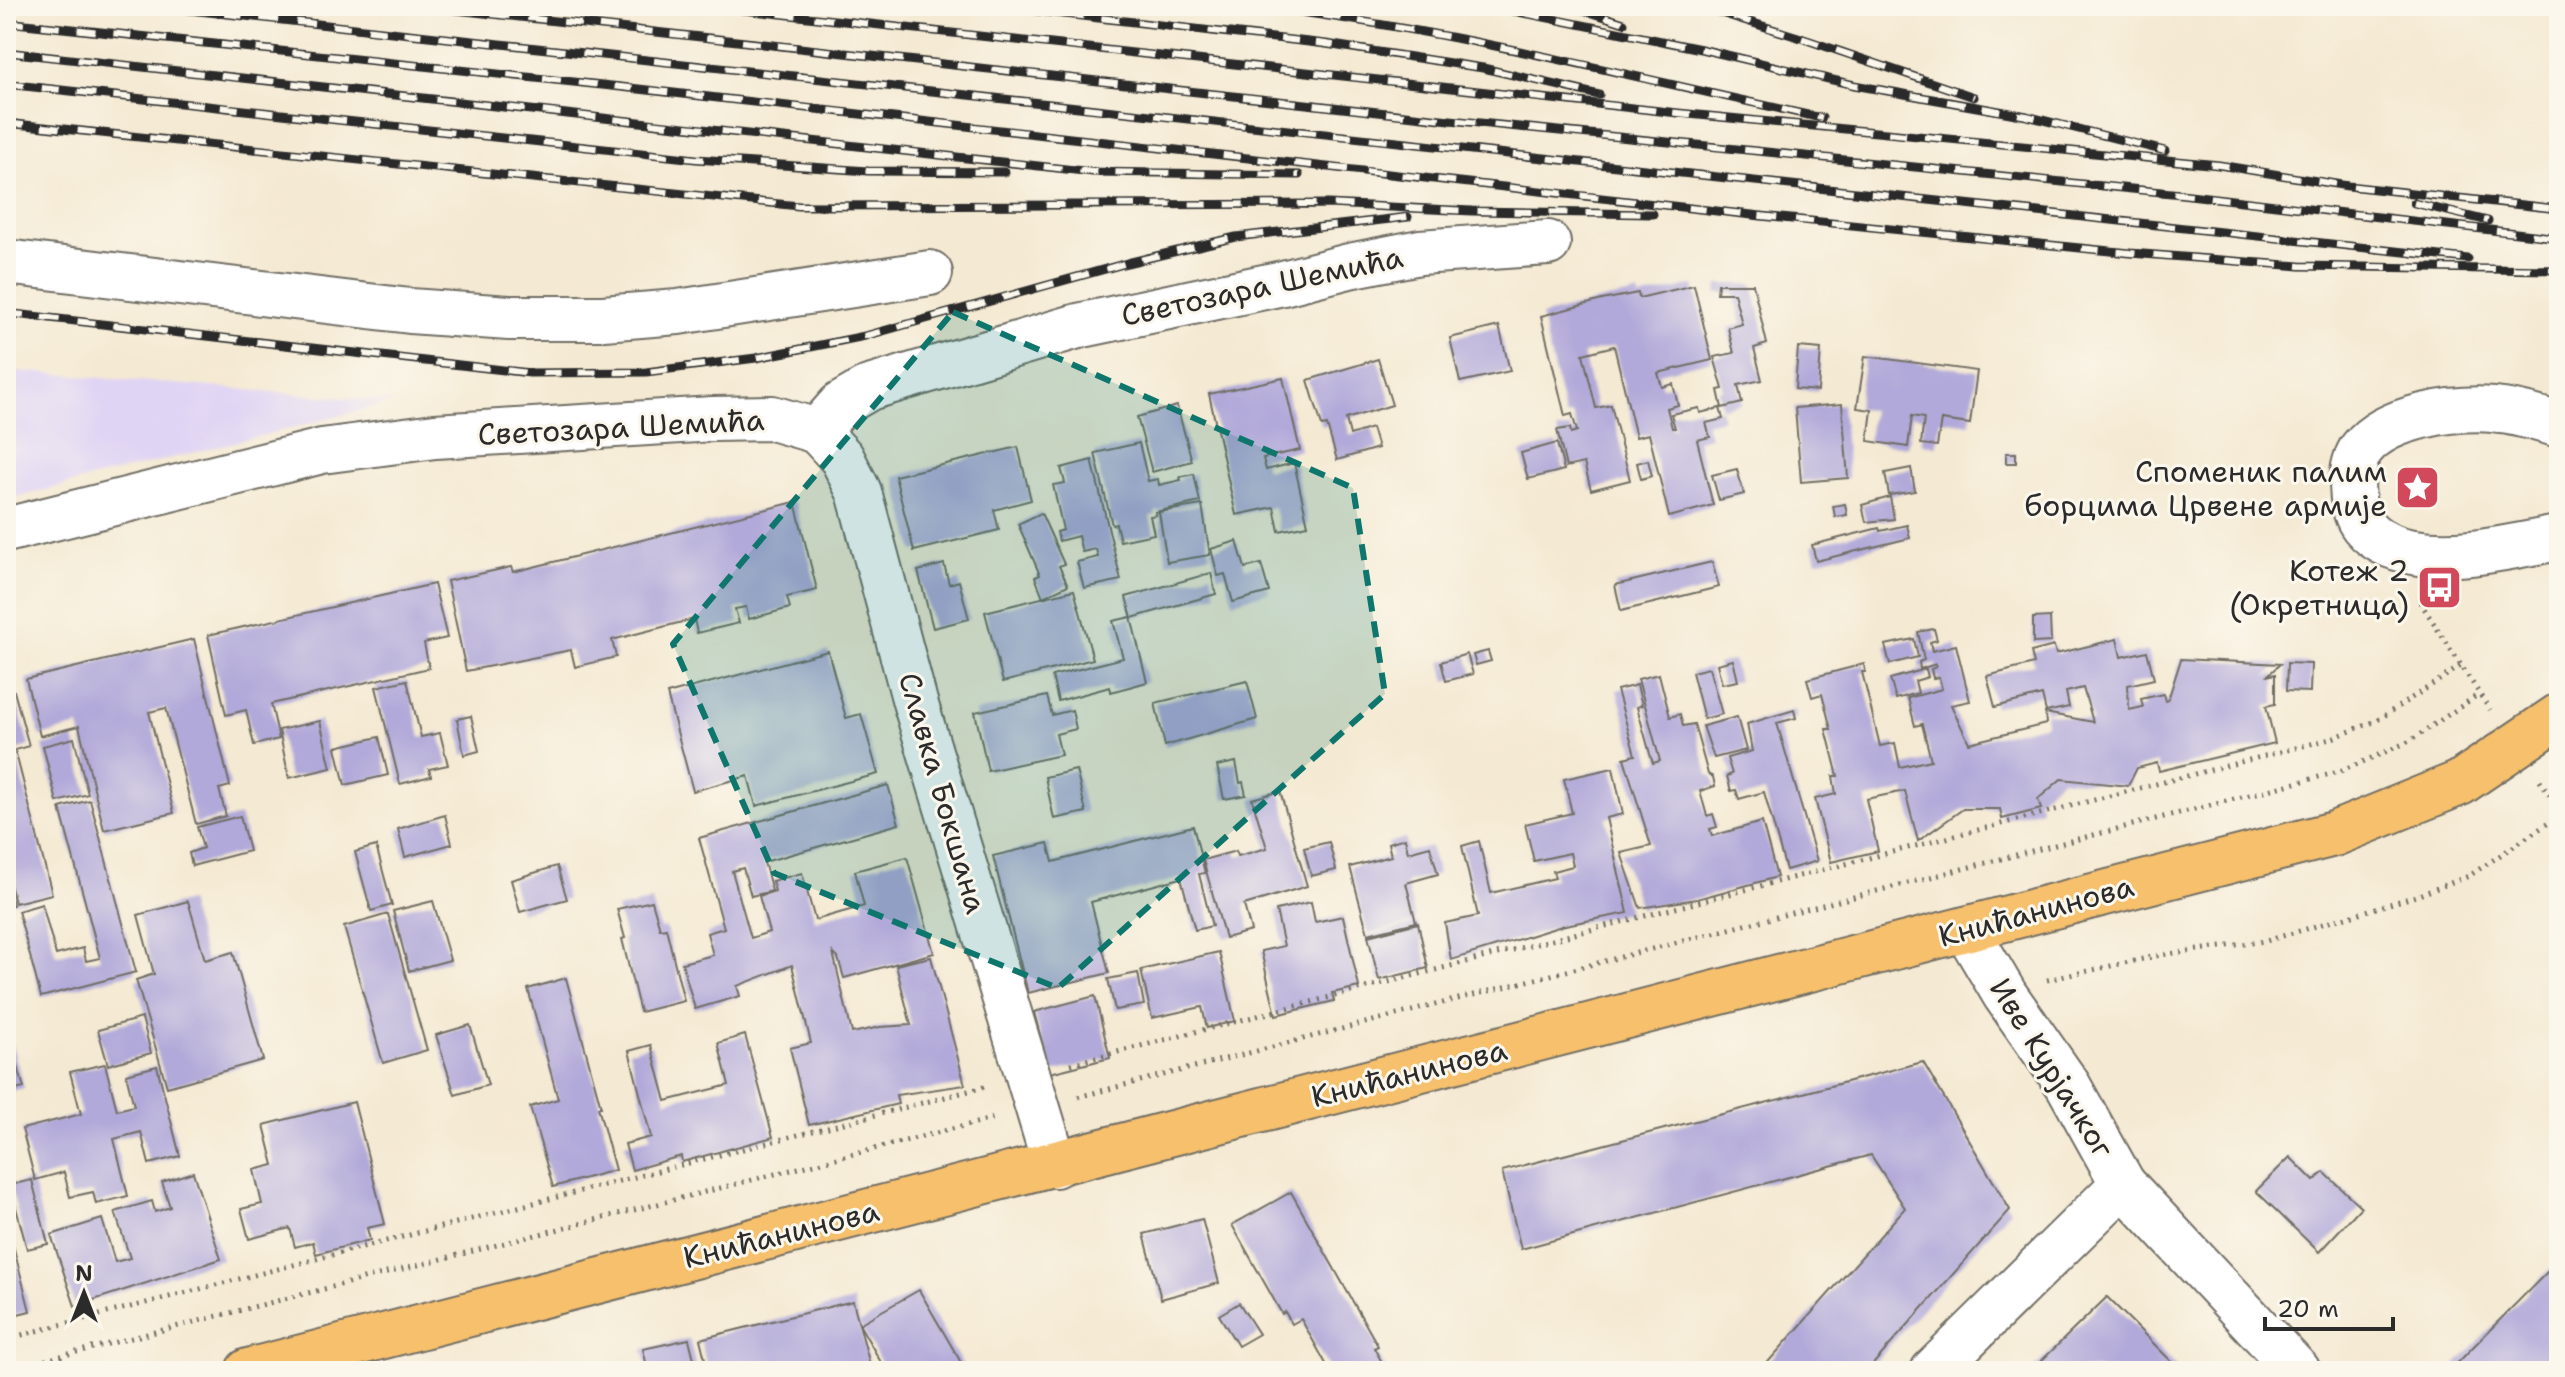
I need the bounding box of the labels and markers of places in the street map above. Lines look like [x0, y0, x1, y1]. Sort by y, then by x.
place label: Споменик палим борцима Црвене армије [2024, 451, 2387, 526]
place icon: Споменик палим борцима Црвене армије [2394, 464, 2442, 512]
place label: Котеж 2 (Окретница) [2229, 550, 2409, 625]
bus stop icon: Котеж 2 (Окретница) [2416, 563, 2464, 611]

